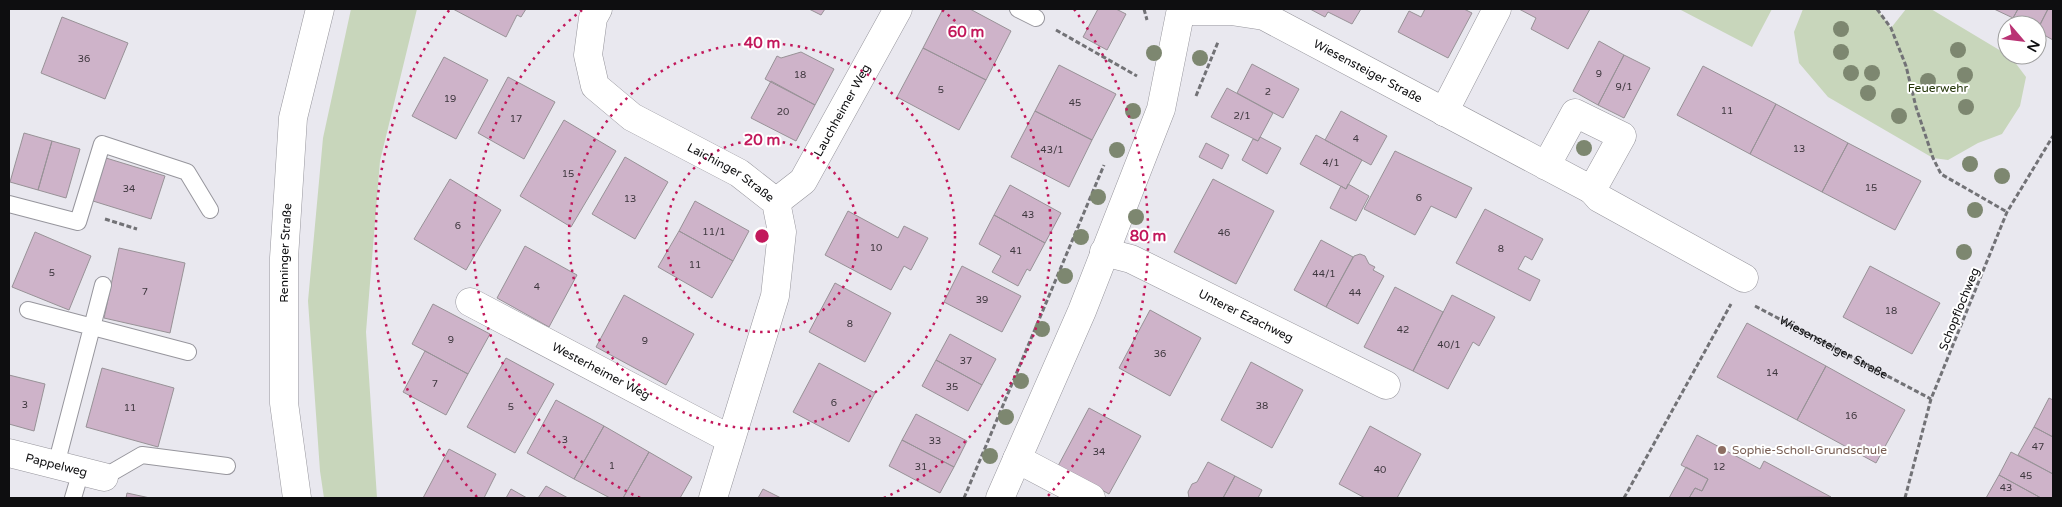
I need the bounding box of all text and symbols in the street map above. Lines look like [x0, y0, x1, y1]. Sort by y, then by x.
north arrow [1997, 15, 2047, 65]
text: 60 m [948, 23, 984, 41]
text: 40 m [744, 34, 780, 52]
street label: Wiesensteiger Straße [1311, 37, 1425, 106]
text: N [2023, 37, 2043, 55]
house number: 36 [78, 53, 90, 65]
street label: Lauchheimer Weg [811, 62, 873, 159]
house number: 9 [1596, 68, 1602, 80]
house number: 18 [794, 69, 806, 81]
house number: 9/1 [1616, 81, 1633, 93]
park label: Feuerwehr [1908, 81, 1969, 95]
house number: 5 [938, 84, 944, 96]
house number: 2 [1265, 86, 1271, 98]
house number: 19 [444, 93, 456, 105]
house number: 45 [1069, 97, 1081, 109]
house number: 11 [1721, 105, 1733, 117]
house number: 20 [777, 106, 789, 118]
house number: 2/1 [1234, 110, 1251, 122]
house number: 17 [510, 113, 522, 125]
text: 20 m [744, 131, 780, 149]
house number: 4 [1353, 133, 1359, 145]
street label: Laichinger Straße [685, 140, 777, 205]
house number: 13 [1793, 143, 1805, 155]
house number: 43/1 [1040, 144, 1064, 156]
house number: 4/1 [1323, 157, 1340, 169]
house number: 15 [562, 168, 574, 180]
house number: 15 [1865, 182, 1877, 194]
house number: 34 [123, 183, 135, 195]
house number: 6 [1416, 192, 1422, 204]
house number: 13 [624, 193, 636, 205]
street label: Renninger Straße [277, 203, 295, 303]
house number: 43 [1022, 209, 1034, 221]
house number: 6 [455, 220, 461, 232]
house number: 11/1 [702, 226, 726, 238]
centre of rings [753, 227, 771, 245]
text: 80 m [1130, 227, 1166, 245]
house number: 46 [1218, 227, 1230, 239]
house number: 10 [870, 242, 882, 254]
house number: 8 [1498, 243, 1504, 255]
house number: 41 [1010, 245, 1022, 257]
house number: 11 [689, 259, 701, 271]
street label: Schopflochweg [1936, 265, 1982, 353]
house number: 5 [49, 267, 55, 279]
house number: 44/1 [1312, 268, 1336, 280]
house number: 4 [534, 281, 540, 293]
house number: 7 [142, 286, 148, 298]
street label: Unterer Ezachweg [1196, 286, 1296, 345]
house number: 44 [1349, 287, 1361, 299]
house number: 39 [976, 294, 988, 306]
house number: 18 [1885, 305, 1897, 317]
street label: Wiesensteiger Straße [1777, 313, 1891, 382]
house number: 8 [847, 318, 853, 330]
house number: 42 [1397, 324, 1409, 336]
house number: 9 [448, 334, 454, 346]
house number: 9 [642, 335, 648, 347]
street label: Westerheimer Weg [550, 339, 652, 403]
house number: 40/1 [1437, 339, 1461, 351]
house number: 36 [1154, 348, 1166, 360]
house number: 37 [960, 355, 972, 367]
house number: 14 [1766, 367, 1778, 379]
house number: 7 [432, 378, 438, 390]
house number: 35 [946, 381, 958, 393]
house number: 6 [831, 397, 837, 409]
house number: 3 [22, 399, 28, 411]
house number: 38 [1256, 400, 1268, 412]
house number: 5 [508, 401, 514, 413]
house number: 11 [124, 402, 136, 414]
house number: 16 [1845, 410, 1857, 422]
house number: 3 [562, 434, 568, 446]
house number: 33 [929, 435, 941, 447]
house number: 47 [2032, 441, 2044, 453]
place label: Sophie-Scholl-Grundschule [1732, 443, 1887, 457]
marker: Sophie-Scholl-Grundschule [1716, 444, 1728, 456]
house number: 34 [1093, 446, 1105, 458]
street label: Pappelweg [24, 450, 89, 480]
house number: 1 [609, 460, 615, 472]
house number: 31 [915, 461, 927, 473]
house number: 12 [1713, 461, 1725, 473]
house number: 40 [1374, 464, 1386, 476]
house number: 45 [2020, 470, 2032, 482]
house number: 43 [2000, 482, 2012, 494]

